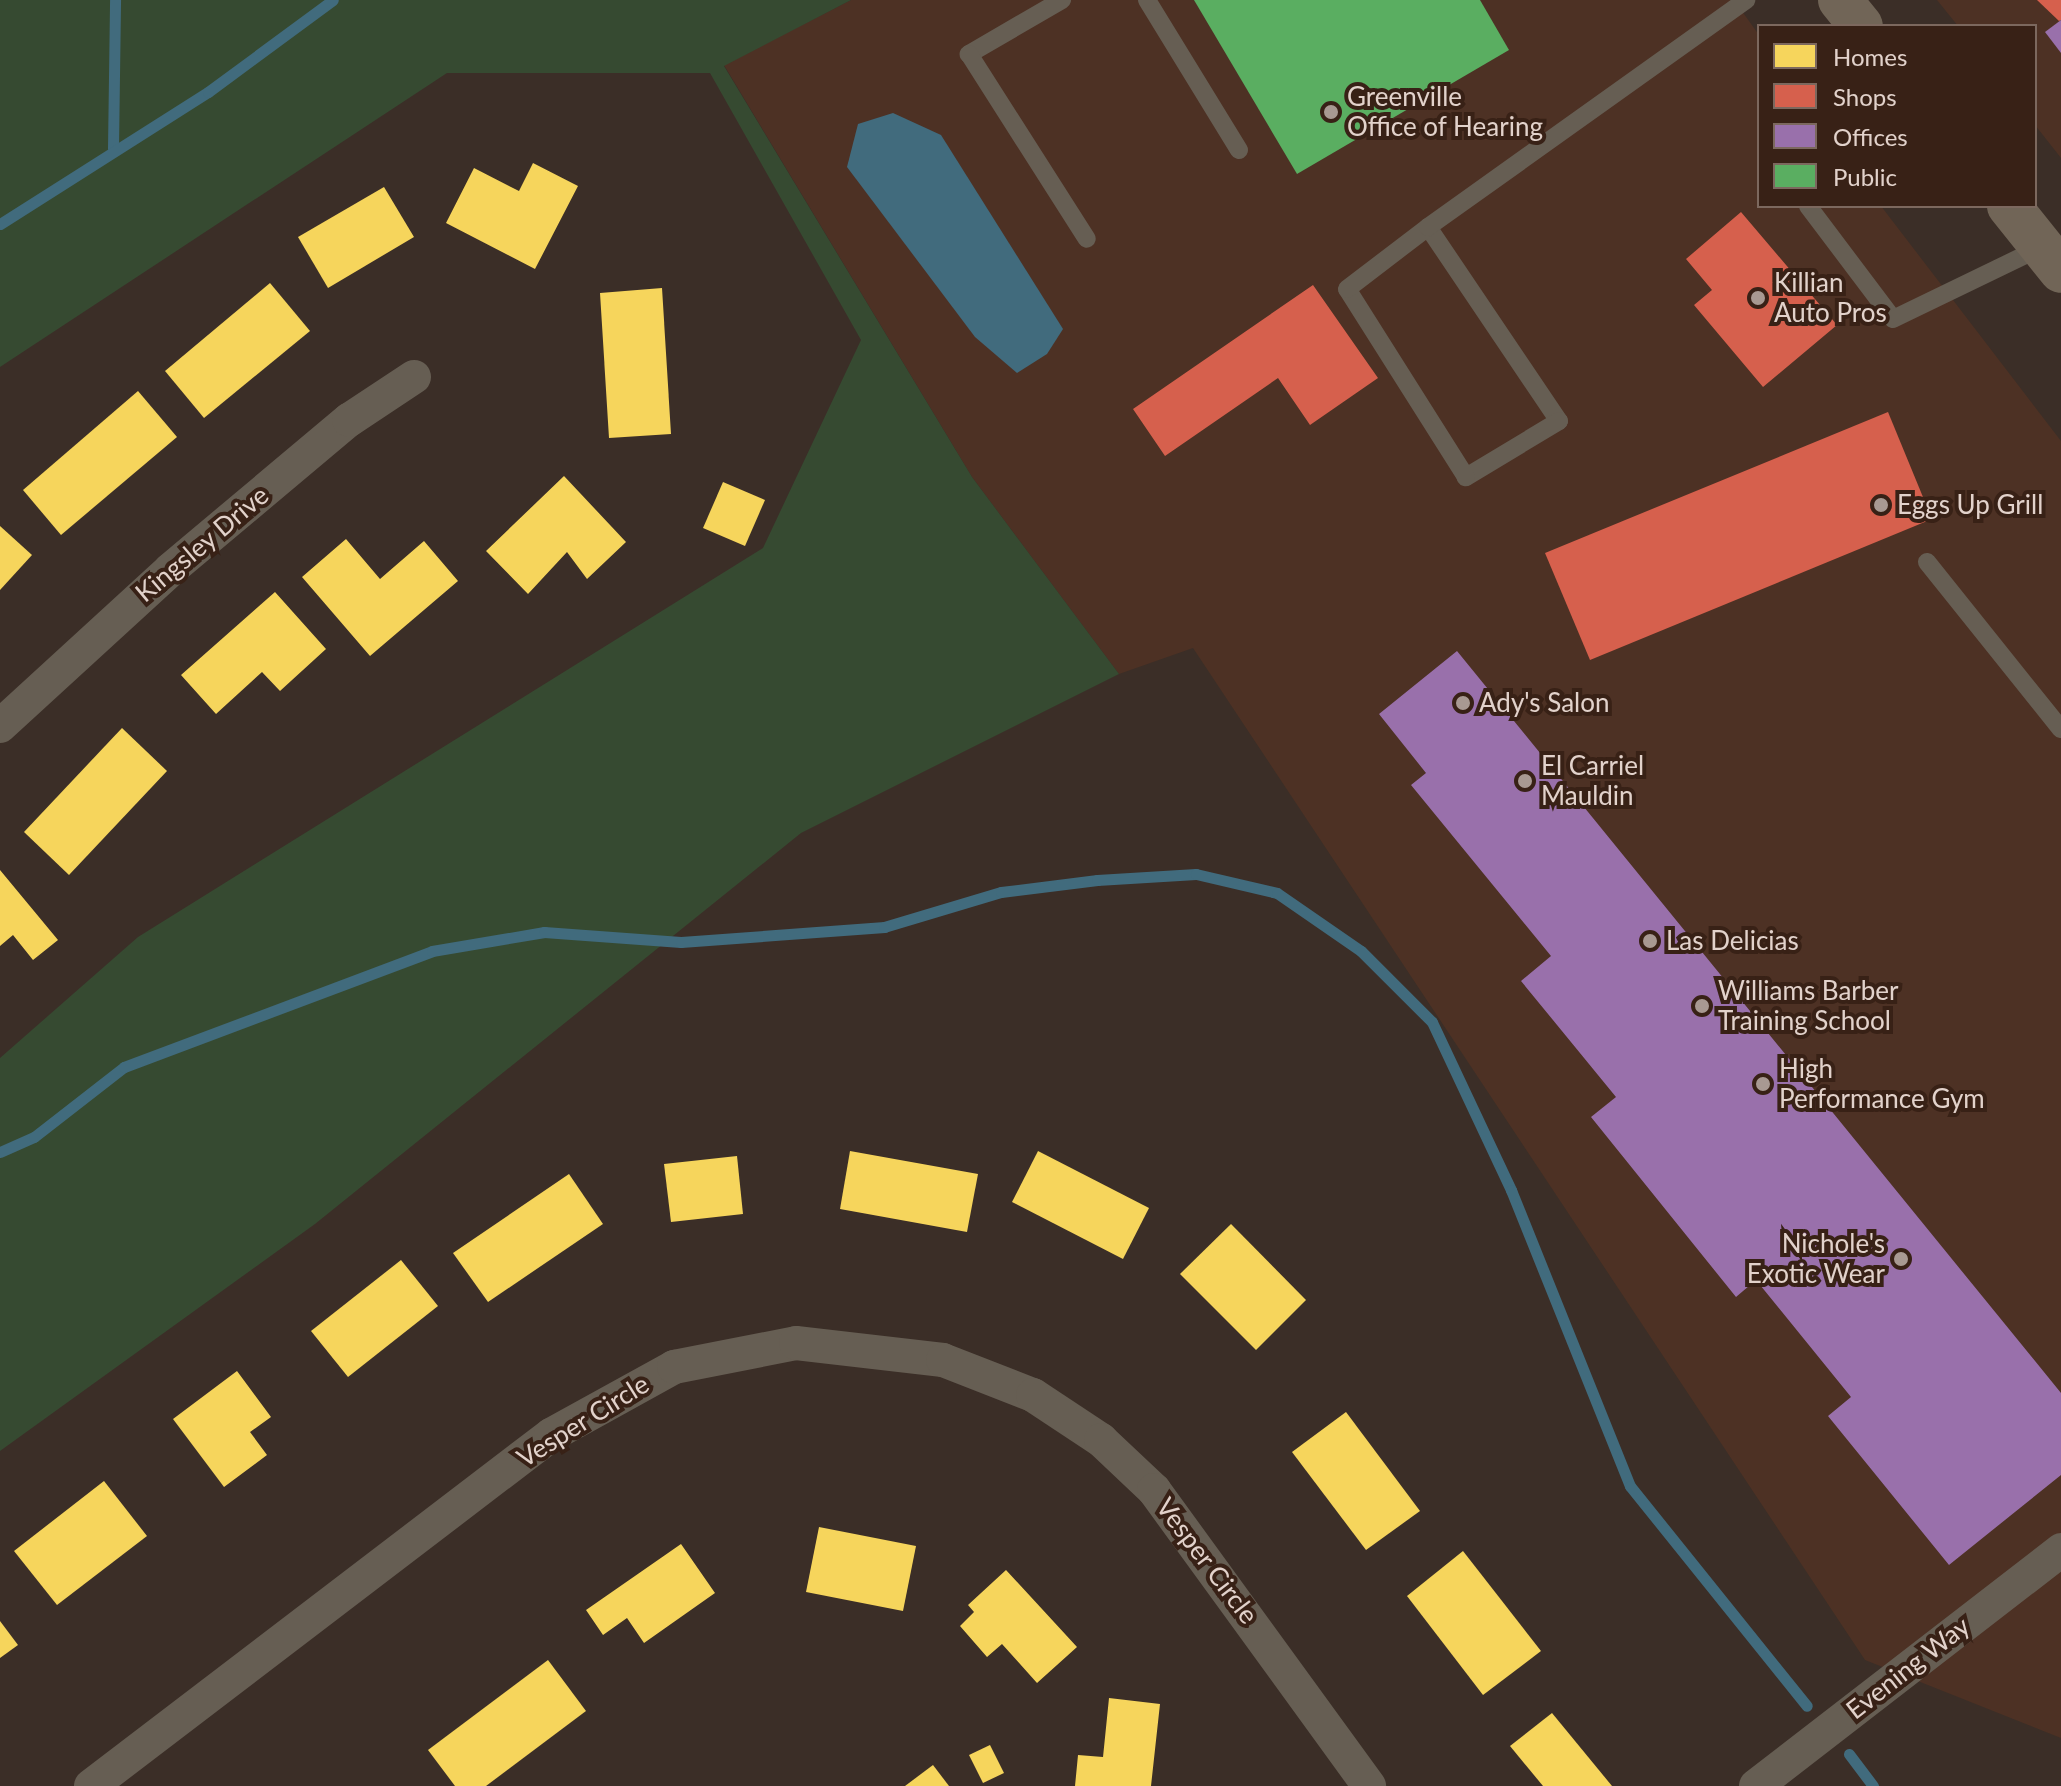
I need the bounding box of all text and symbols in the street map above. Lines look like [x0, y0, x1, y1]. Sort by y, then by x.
legend [1757, 24, 2037, 208]
text: Homes [1833, 42, 1907, 71]
place label: Greenville Office of Hearing [1347, 81, 1543, 142]
text: Shops [1833, 82, 1897, 111]
marker: Greenville Office of Hearing [1322, 103, 1340, 121]
text: Offices [1833, 122, 1908, 151]
text: Public [1833, 162, 1897, 191]
place label: Killian Auto Pros [1774, 267, 1887, 328]
marker: Killian Auto Pros [1749, 289, 1767, 307]
street label: Kingsley Drive [129, 479, 275, 609]
place label: Eggs Up Grill [1897, 489, 2043, 521]
marker: Eggs Up Grill [1872, 496, 1890, 514]
place label: Ady's Salon [1479, 687, 1610, 719]
marker: Ady's Salon [1454, 694, 1472, 712]
place label: El Carriel Mauldin [1541, 750, 1644, 812]
marker: El Carriel Mauldin [1516, 772, 1534, 790]
place label: Las Delicias [1666, 925, 1799, 957]
marker: Las Delicias [1641, 932, 1659, 950]
place label: Williams Barber Training School [1718, 975, 1899, 1036]
marker: Williams Barber Training School [1693, 997, 1711, 1015]
place label: High Performance Gym [1779, 1053, 1985, 1114]
marker: High Performance Gym [1754, 1075, 1772, 1093]
place label: Nichole's Exotic Wear [1746, 1228, 1885, 1290]
marker: Nichole's Exotic Wear [1892, 1250, 1910, 1268]
street label: Vesper Circle [511, 1368, 655, 1474]
street label: Vesper Circle [1149, 1492, 1265, 1630]
street label: Evening Way [1840, 1610, 1976, 1726]

